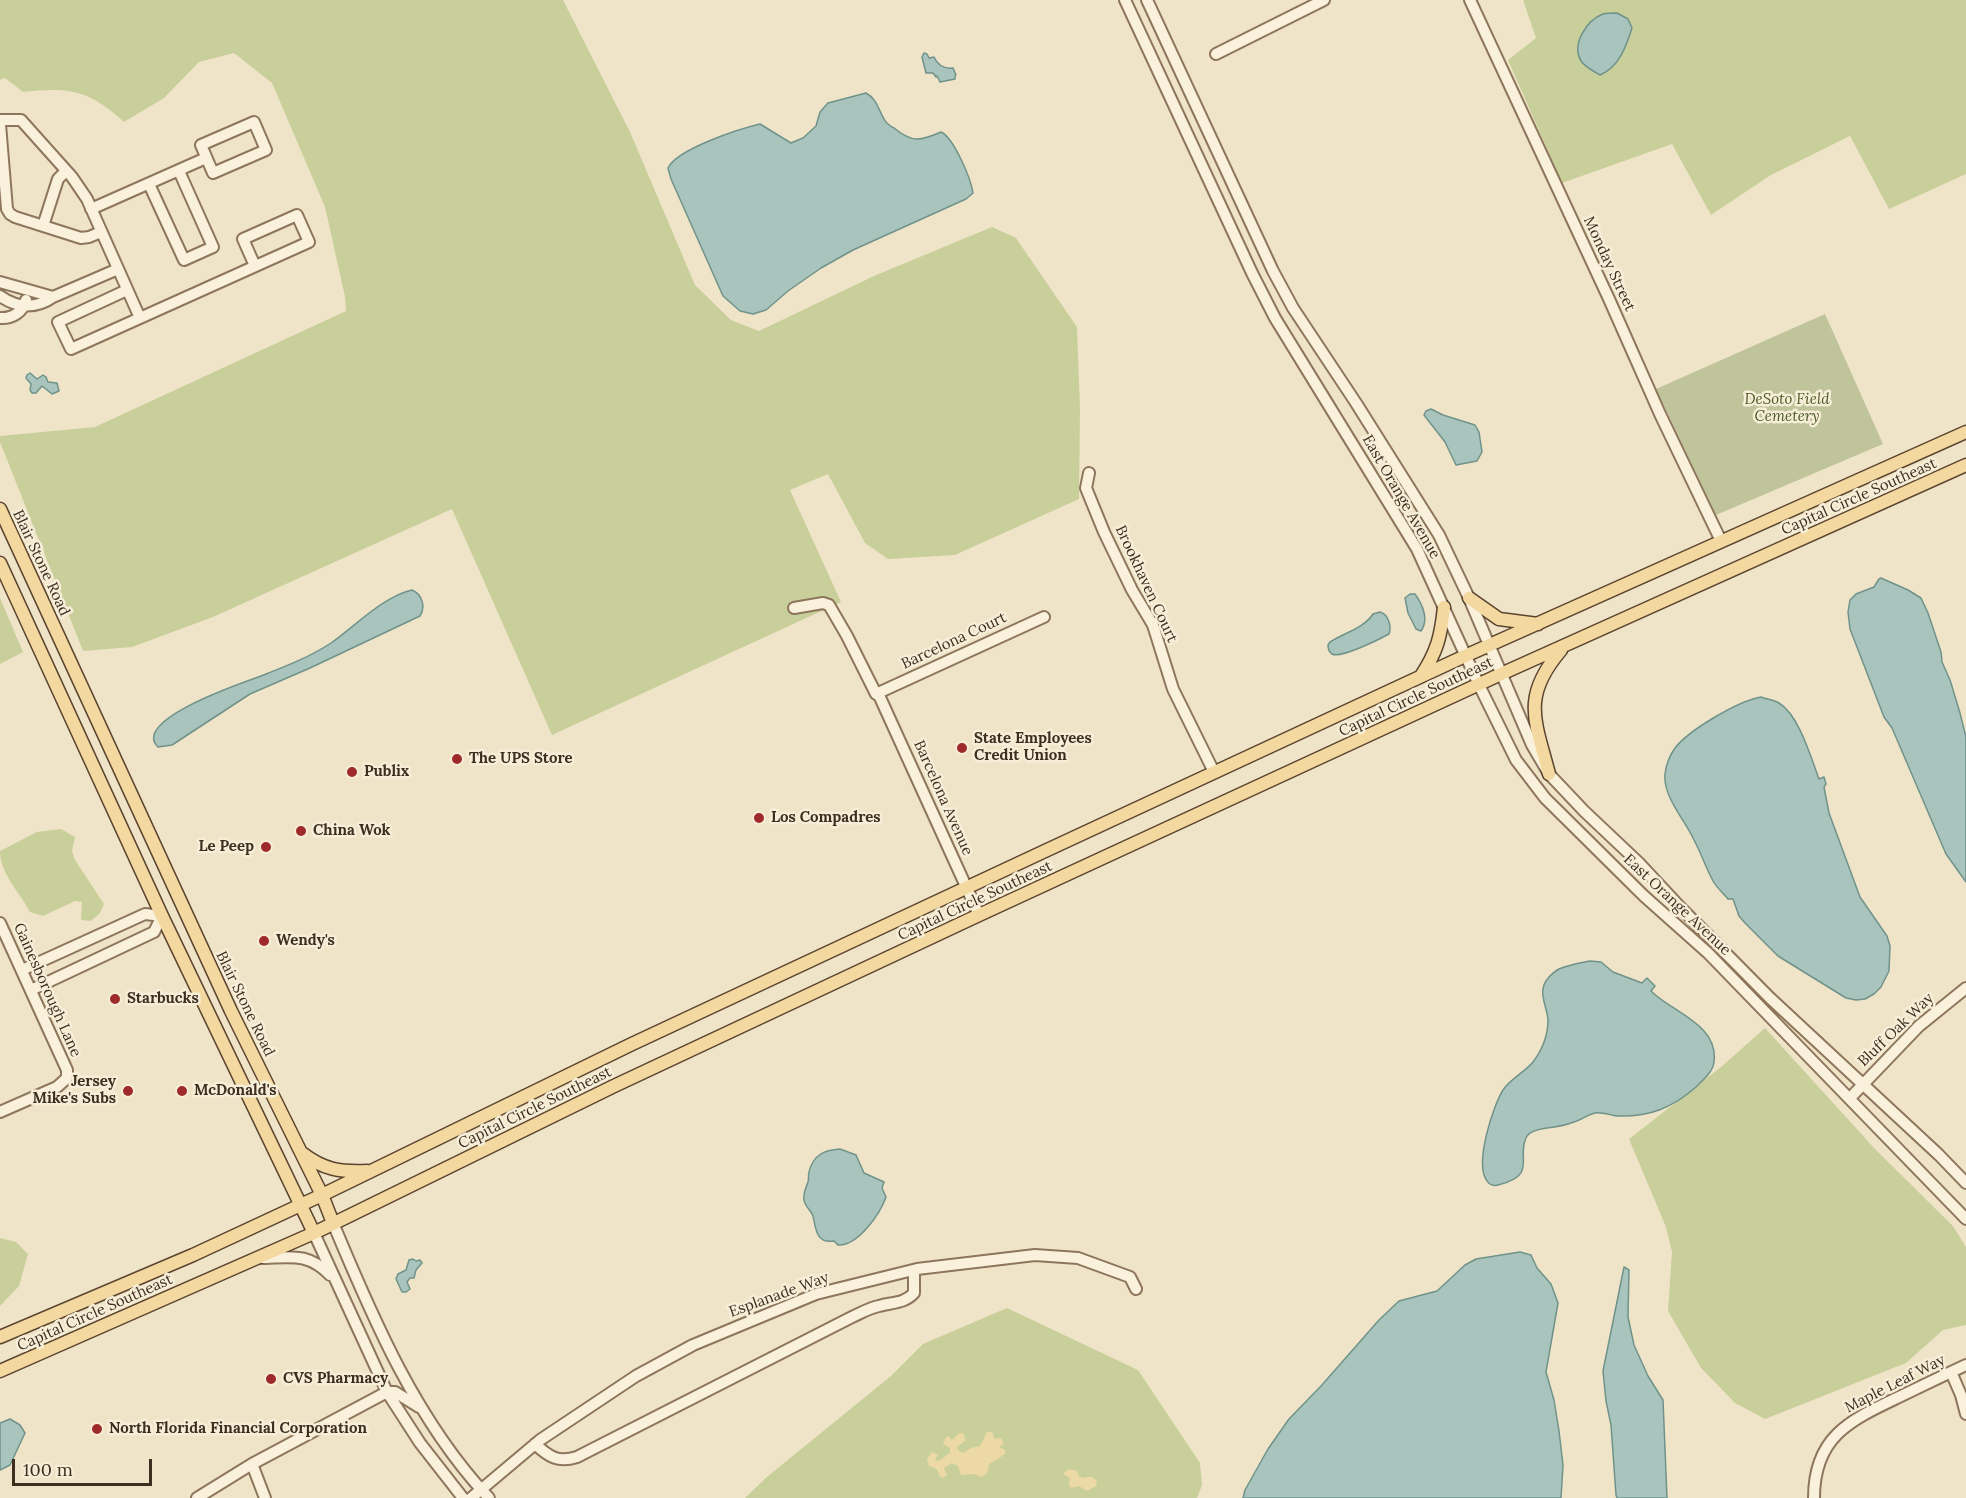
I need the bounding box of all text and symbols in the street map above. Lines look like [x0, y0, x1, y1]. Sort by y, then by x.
street label: Monday Street [1579, 214, 1639, 314]
park label: DeSoto Field Cemetery [1745, 391, 1829, 426]
street label: East Orange Avenue [1358, 432, 1444, 562]
street label: Capital Circle Southeast [1779, 455, 1939, 539]
street label: Blair Stone Road [9, 507, 73, 619]
street label: Brookhaven Court [1111, 523, 1181, 645]
street label: Barcelona Court [899, 609, 1009, 673]
street label: Capital Circle Southeast [1336, 653, 1496, 741]
place label: State Employees Credit Union [974, 730, 1092, 765]
street label: Barcelona Avenue [910, 738, 976, 858]
marker: State Employees Credit Union [955, 741, 969, 755]
place label: The UPS Store [469, 750, 573, 768]
marker: The UPS Store [450, 752, 464, 766]
place label: Publix [364, 763, 409, 781]
marker: Publix [345, 765, 359, 779]
place label: Los Compadres [771, 809, 881, 827]
marker: Los Compadres [752, 811, 766, 825]
place label: China Wok [313, 822, 390, 840]
marker: China Wok [294, 824, 308, 838]
place label: Le Peep [198, 838, 254, 856]
marker: Le Peep [259, 840, 273, 854]
street label: East Orange Avenue [1620, 851, 1734, 959]
street label: Capital Circle Southeast [895, 857, 1055, 945]
street label: Gainesborough Lane [9, 920, 85, 1060]
place label: Wendy's [276, 932, 335, 950]
marker: Wendy's [257, 934, 271, 948]
street label: Blair Stone Road [212, 949, 278, 1059]
street label: Bluff Oak Way [1855, 989, 1937, 1071]
place label: Starbucks [127, 990, 199, 1008]
marker: Starbucks [108, 992, 122, 1006]
street label: Capital Circle Southeast [456, 1063, 614, 1153]
place label: Jersey Mike's Subs [32, 1073, 116, 1108]
place label: McDonald's [194, 1082, 277, 1100]
marker: Jersey Mike's Subs [121, 1084, 135, 1098]
marker: McDonald's [175, 1084, 189, 1098]
street label: Esplanade Way [727, 1269, 831, 1321]
street label: Capital Circle Southeast [15, 1271, 175, 1355]
street label: Maple Leaf Way [1842, 1351, 1948, 1417]
place label: CVS Pharmacy [283, 1370, 388, 1388]
marker: CVS Pharmacy [264, 1372, 278, 1386]
place label: North Florida Financial Corporation [109, 1420, 367, 1438]
marker: North Florida Financial Corporation [90, 1422, 104, 1436]
scale bar [15, 1447, 154, 1485]
text: 100 m [23, 1458, 73, 1481]

